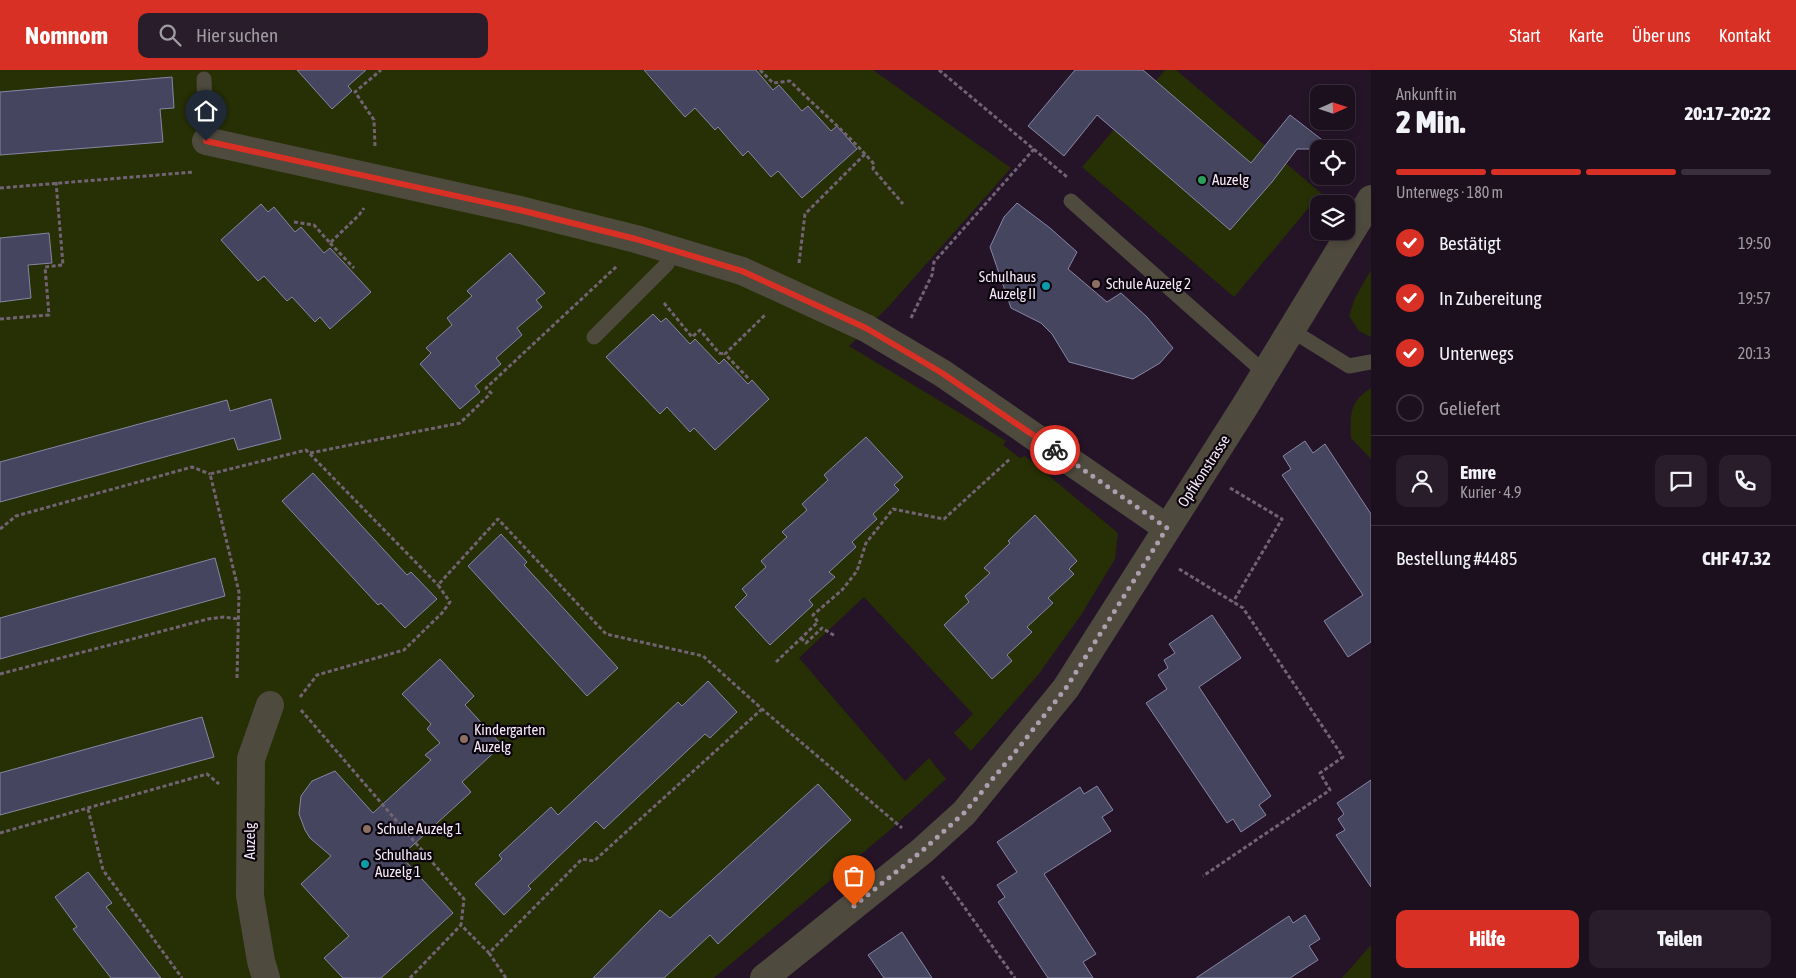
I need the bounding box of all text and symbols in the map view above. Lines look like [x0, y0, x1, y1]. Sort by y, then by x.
search box [138, 13, 488, 58]
icon: search [156, 21, 184, 49]
text: Nomnom [25, 22, 108, 49]
text: Hier suchen [196, 24, 278, 46]
text: Start [1509, 25, 1541, 46]
text: Karte [1569, 25, 1604, 46]
text: Über uns [1632, 25, 1691, 46]
text: Kontakt [1719, 25, 1771, 46]
north arrow [1310, 85, 1355, 130]
map controls [1310, 85, 1355, 240]
text: Ankunft in [1396, 85, 1457, 103]
pin [185, 90, 227, 141]
icon: home [192, 97, 220, 125]
text: 20:17–20:22 [1684, 102, 1771, 124]
text: 2 Min. [1396, 103, 1465, 140]
button: locate [1310, 140, 1355, 185]
place label: Auzelg [1212, 171, 1249, 188]
marker: Auzelg [1196, 174, 1208, 186]
text: Unterwegs · 180 m [1396, 183, 1503, 201]
button: layers [1310, 195, 1355, 240]
icon: check [1396, 229, 1424, 257]
text: Bestätigt [1439, 232, 1501, 254]
text: 19:50 [1738, 234, 1771, 252]
place label: Schulhaus Auzelg II [979, 268, 1036, 302]
place label: Schule Auzelg 2 [1106, 275, 1191, 292]
marker: Schule Auzelg 2 [1090, 278, 1102, 290]
marker: Schulhaus Auzelg II [1040, 280, 1052, 292]
icon: check [1396, 284, 1424, 312]
text: In Zubereitung [1439, 287, 1542, 309]
text: 19:57 [1738, 289, 1771, 307]
icon: check [1396, 339, 1424, 367]
text: Unterwegs [1439, 342, 1514, 364]
text: 20:13 [1738, 344, 1771, 362]
text: Geliefert [1439, 397, 1500, 419]
courier [1030, 425, 1080, 475]
street label: Opfikonstrasse [1174, 431, 1233, 510]
icon: bike [1041, 436, 1069, 464]
button: person [1396, 455, 1448, 507]
button: chat [1655, 455, 1707, 507]
button: phone [1719, 455, 1771, 507]
text: Emre [1460, 461, 1496, 483]
text: Kurier · 4.9 [1460, 483, 1522, 501]
text: Bestellung #4485 [1396, 547, 1518, 569]
text: CHF 47.32 [1702, 547, 1771, 569]
place label: Kindergarten Auzelg [474, 721, 546, 755]
marker: Kindergarten Auzelg [458, 733, 470, 745]
place label: Schule Auzelg 1 [377, 820, 462, 837]
street label: Auzelg [241, 822, 258, 859]
marker: Schule Auzelg 1 [361, 823, 373, 835]
place label: Schulhaus Auzelg 1 [375, 846, 432, 880]
pin [833, 855, 875, 906]
marker: Schulhaus Auzelg 1 [359, 858, 371, 870]
icon: bag [840, 862, 868, 890]
button: Hilfe [1396, 910, 1579, 968]
button: Teilen [1589, 910, 1771, 968]

